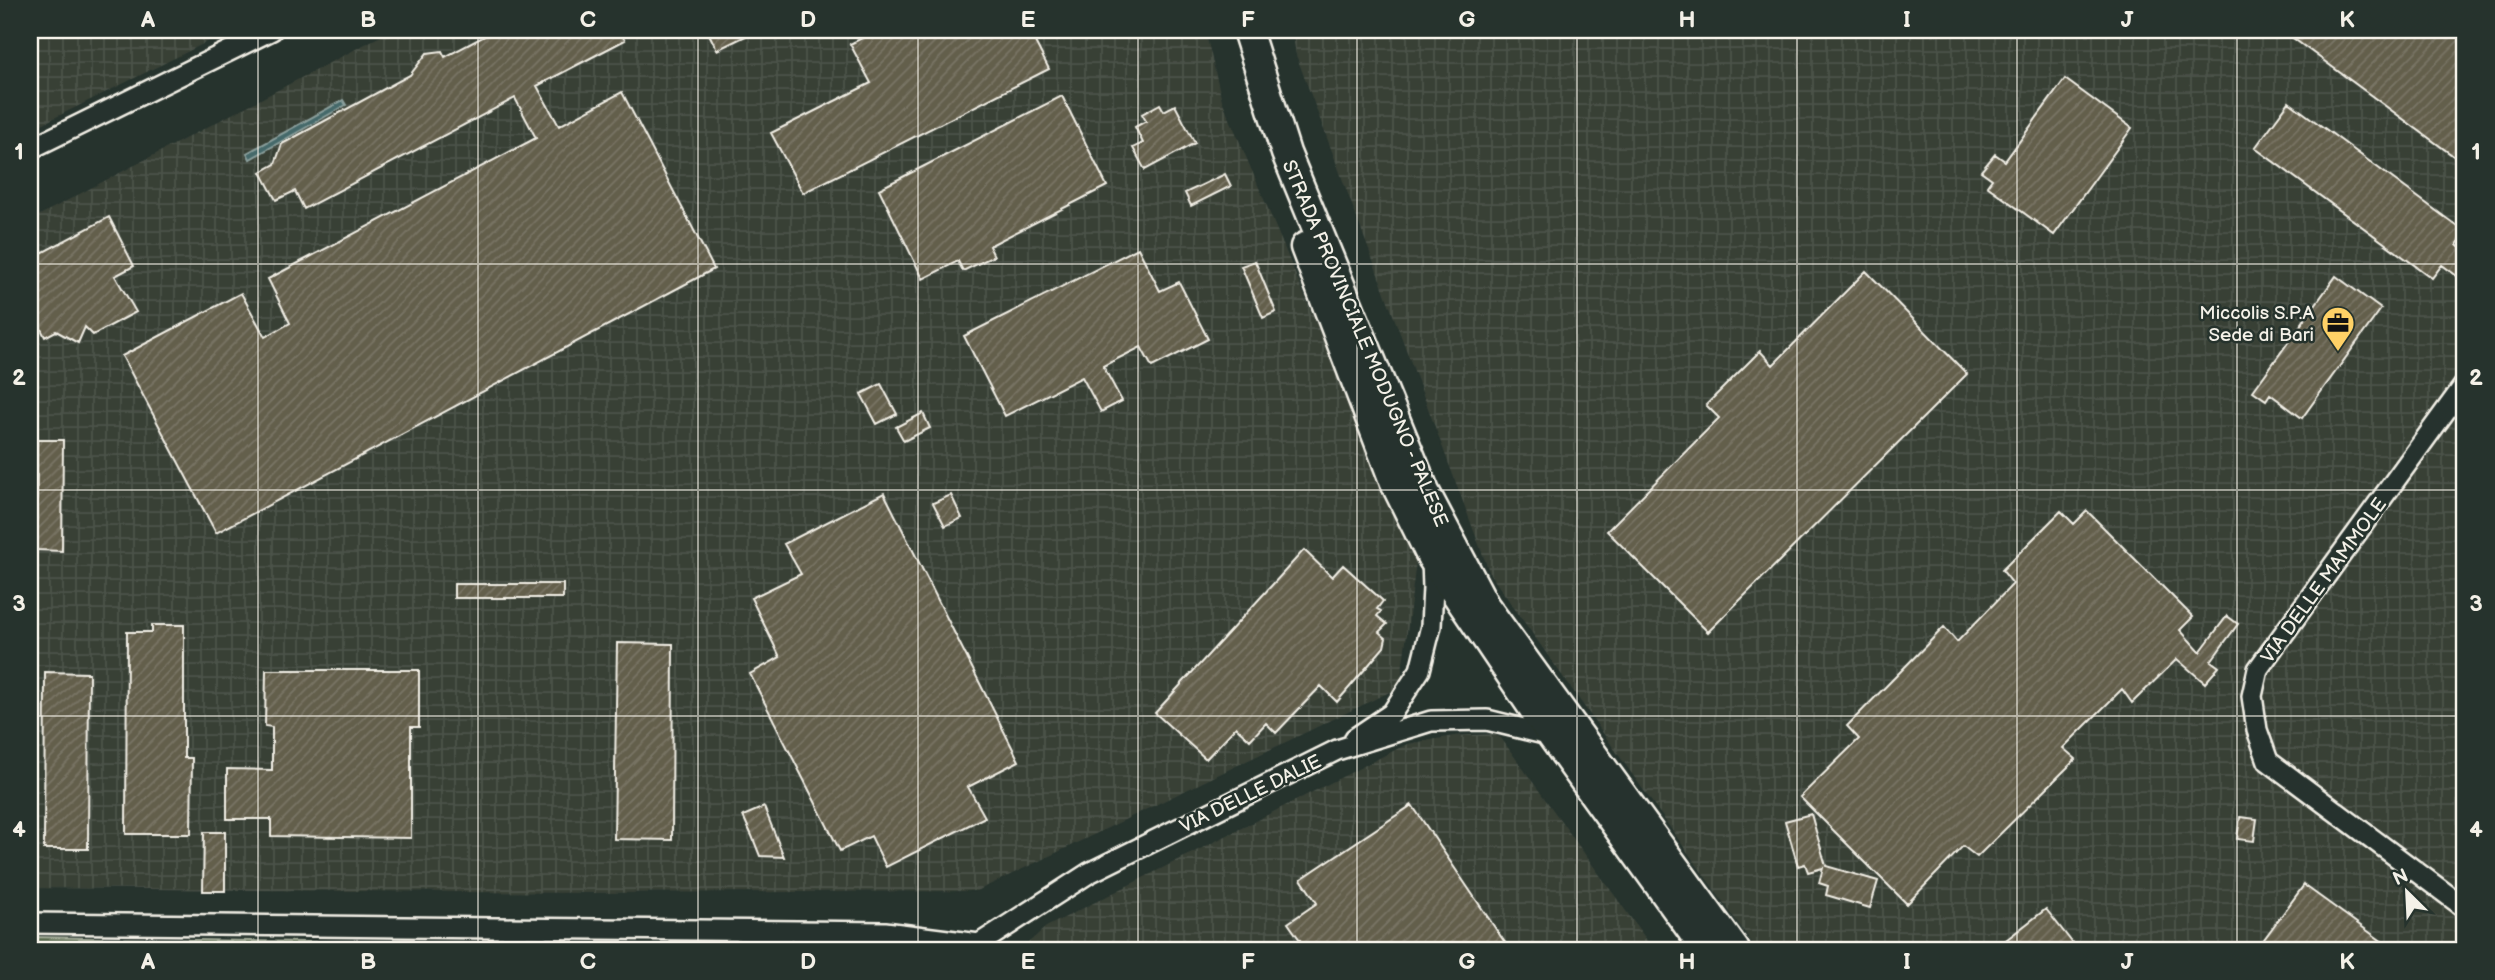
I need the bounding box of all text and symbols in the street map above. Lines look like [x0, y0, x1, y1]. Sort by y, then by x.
text: A [140, 6, 156, 34]
text: B [360, 6, 376, 34]
text: C [580, 6, 596, 34]
text: D [800, 6, 816, 34]
text: E [1021, 6, 1036, 34]
text: F [1241, 6, 1255, 34]
text: G [1459, 6, 1476, 34]
text: H [1678, 6, 1696, 34]
text: I [1903, 6, 1911, 34]
text: J [2121, 6, 2134, 34]
text: K [2339, 6, 2355, 34]
text: 1 [14, 138, 24, 166]
text: 1 [2471, 138, 2481, 166]
street label: STRADA PROVINCIALE MODUGNO - PALESE [1277, 157, 1453, 530]
place label: Miccolis S.P.A Sede di Bari [2199, 302, 2314, 347]
office icon: Miccolis S.P.A Sede di Bari [2319, 304, 2357, 353]
text: 2 [12, 364, 26, 392]
text: 2 [2469, 364, 2483, 392]
street label: VIA DELLE MAMMOLE [2256, 494, 2392, 668]
text: 3 [12, 590, 26, 618]
text: 3 [2469, 590, 2483, 618]
street label: VIA DELLE DALIE [1176, 750, 1325, 839]
text: 4 [12, 816, 26, 844]
text: 4 [2469, 816, 2483, 844]
north arrow [2372, 858, 2442, 928]
text: N [2389, 864, 2412, 891]
text: A [140, 948, 156, 976]
text: B [360, 948, 376, 976]
text: C [580, 948, 596, 976]
text: D [800, 948, 816, 976]
text: E [1021, 948, 1036, 976]
text: F [1241, 948, 1255, 976]
text: G [1459, 948, 1476, 976]
text: H [1678, 948, 1696, 976]
text: I [1903, 948, 1911, 976]
text: J [2121, 948, 2134, 976]
text: K [2339, 948, 2355, 976]

